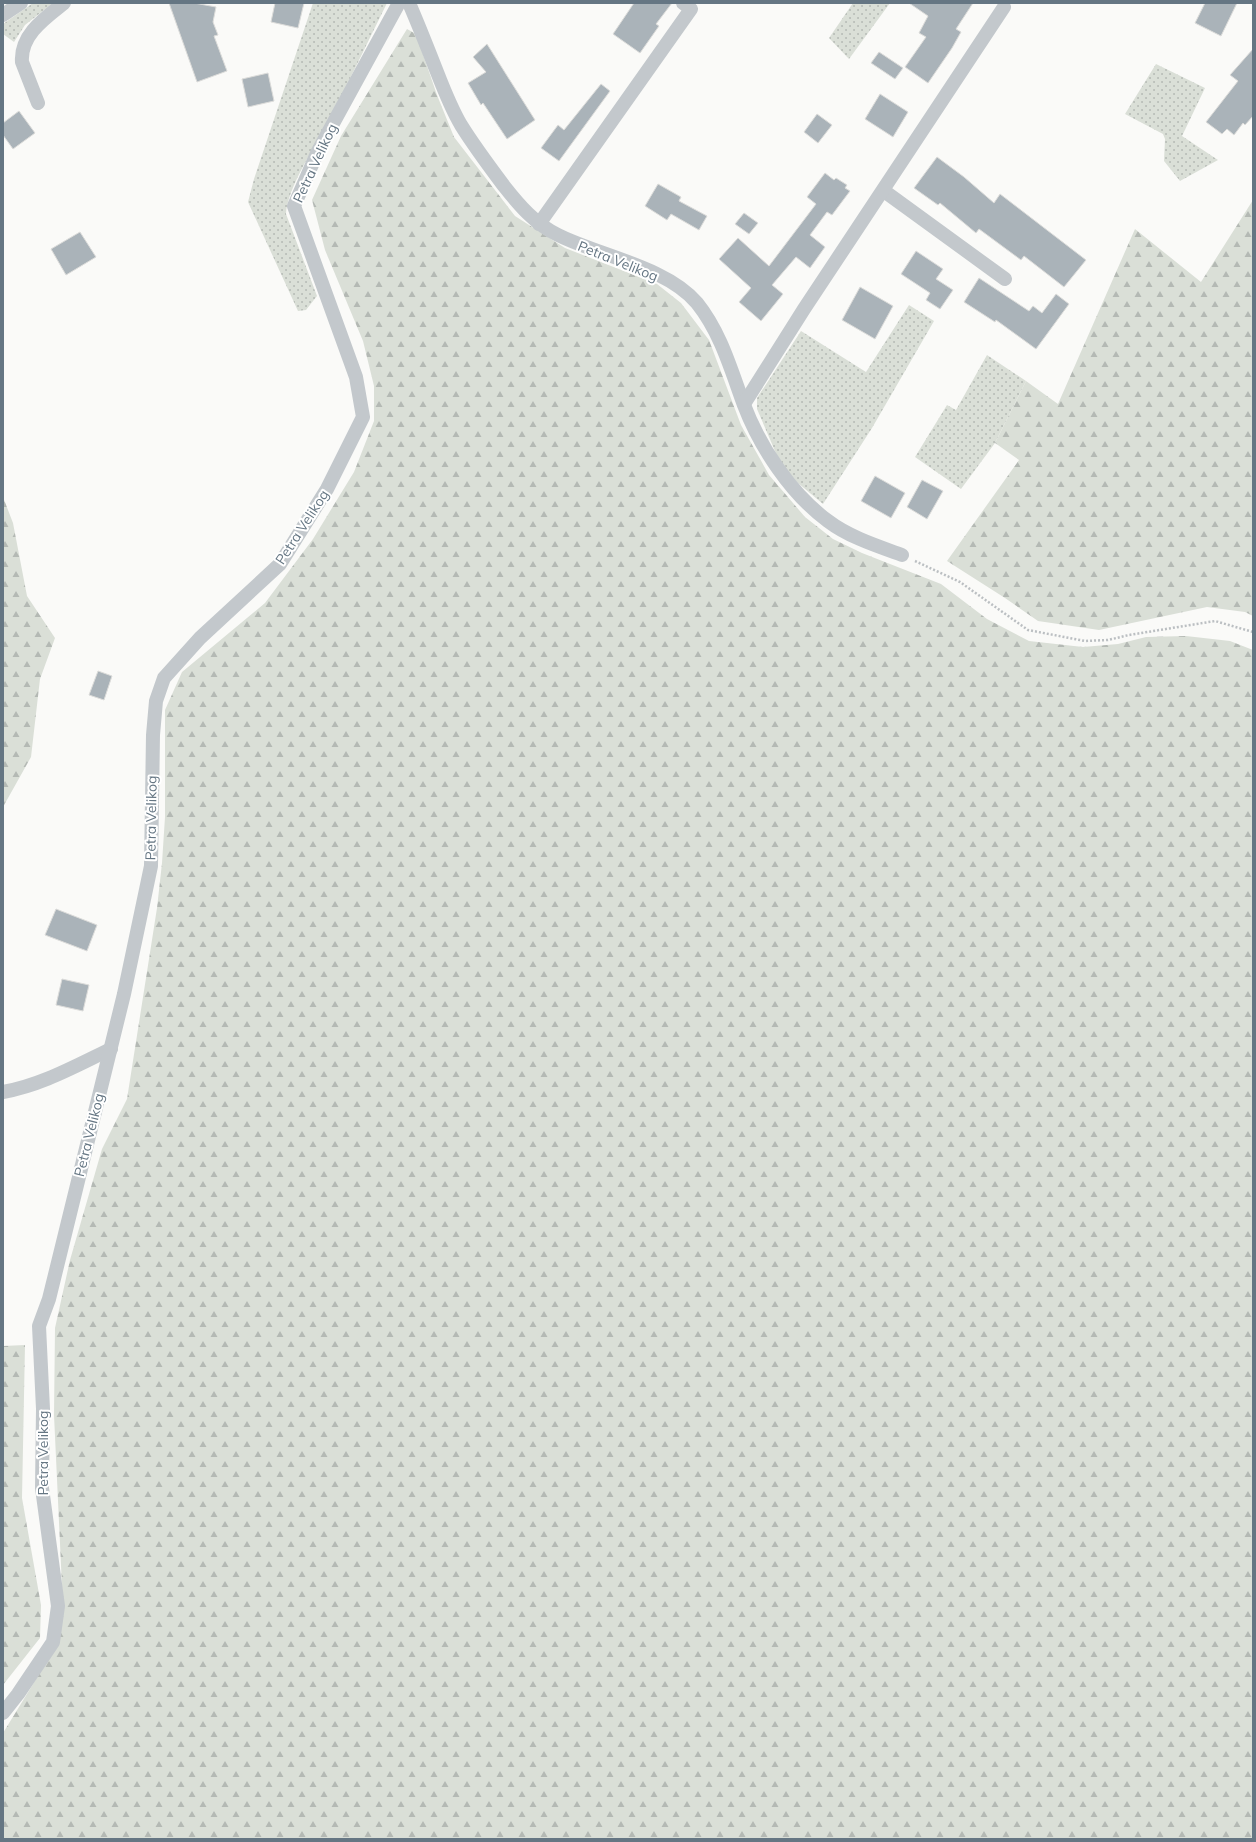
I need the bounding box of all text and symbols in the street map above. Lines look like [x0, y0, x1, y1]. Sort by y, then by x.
street label: Petra Velikog [289, 121, 341, 205]
street label: Petra Velikog [575, 237, 661, 285]
street label: Petra Velikog [271, 486, 333, 568]
street label: Petra Velikog [141, 775, 161, 861]
street label: Petra Velikog [70, 1092, 108, 1178]
street label: Petra Velikog [34, 1410, 52, 1496]

